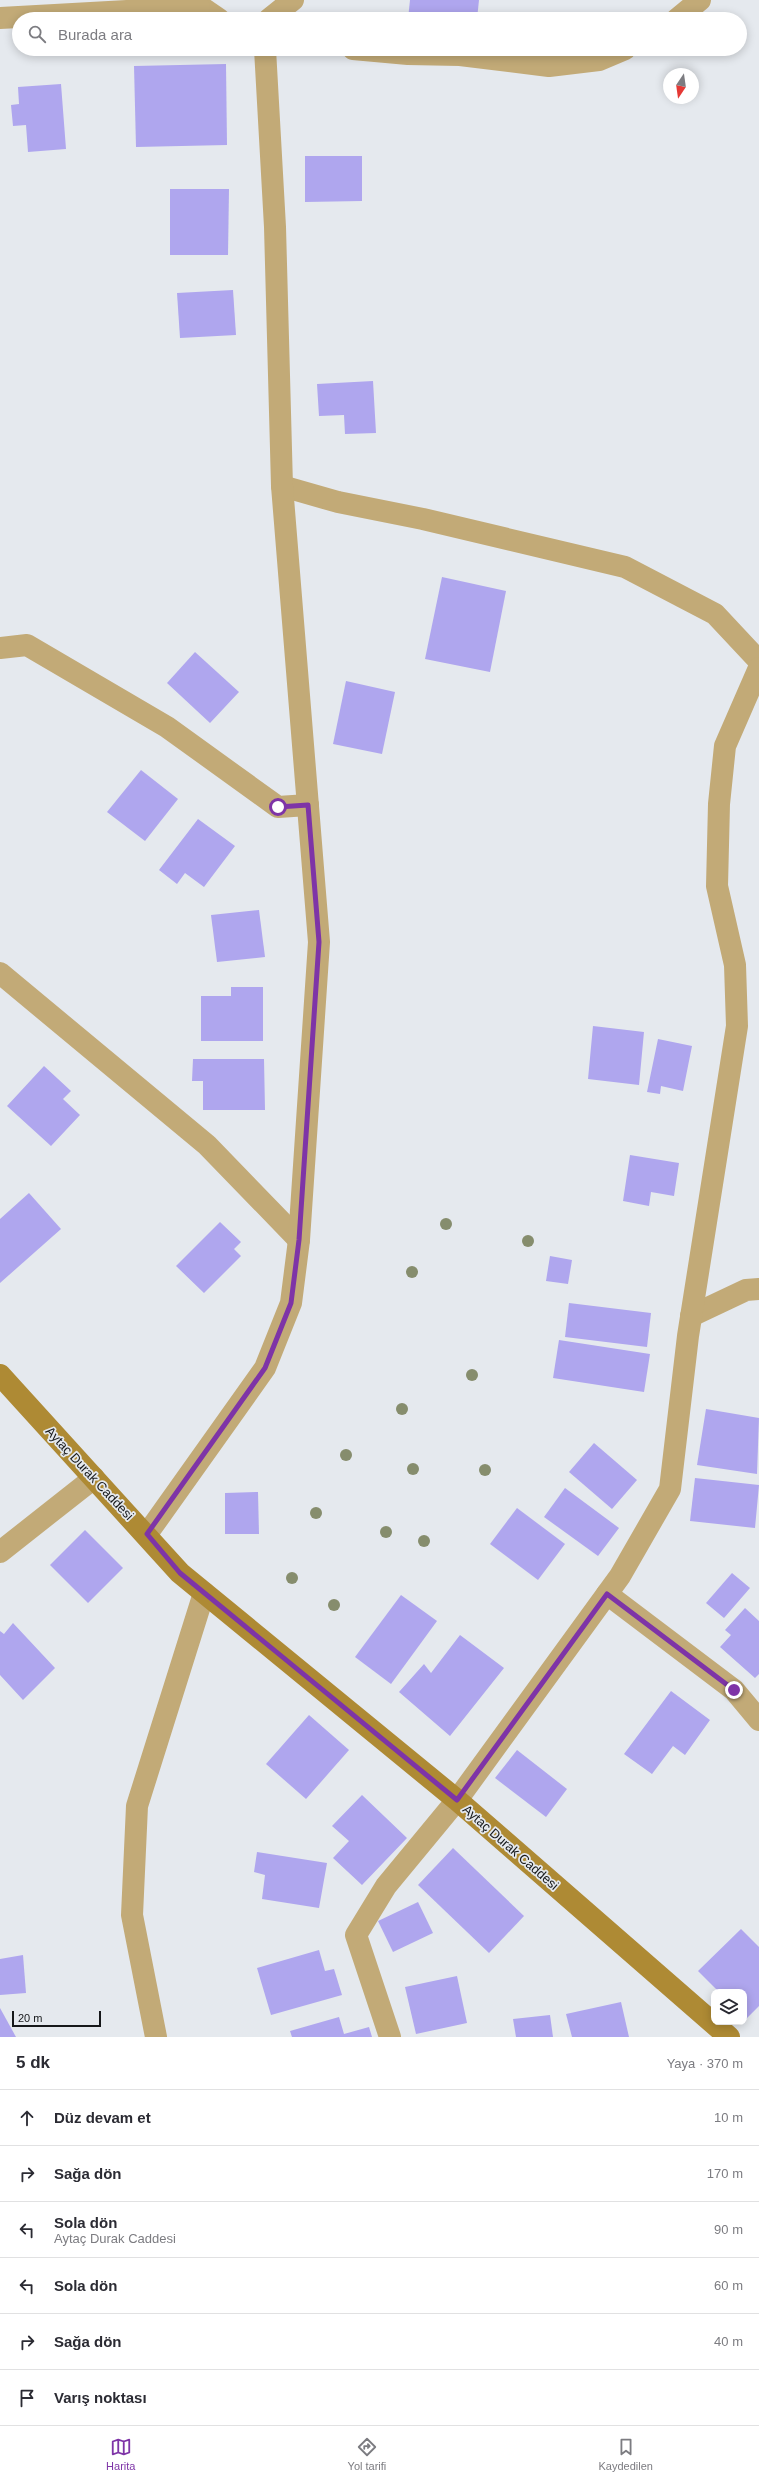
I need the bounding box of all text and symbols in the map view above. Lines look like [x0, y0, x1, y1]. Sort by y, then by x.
search box [12, 12, 747, 56]
icon: search [26, 23, 48, 45]
text: Burada ara [58, 26, 132, 43]
north arrow [663, 68, 699, 104]
route start [269, 798, 287, 816]
street label: Aytaç Durak Caddesi [43, 1424, 137, 1523]
route end [725, 1681, 743, 1699]
street label: Aytaç Durak Caddesi [460, 1802, 562, 1893]
map controls [711, 1989, 747, 2025]
button: layers [711, 1989, 747, 2025]
scale bar [12, 2009, 101, 2028]
text: 20 m [18, 2012, 42, 2024]
text: 5 dk [16, 2053, 50, 2072]
text: Yaya · 370 m [667, 2056, 743, 2071]
icon: ahead [16, 2107, 38, 2129]
text: Düz devam et [54, 2109, 151, 2126]
text: 10 m [714, 2110, 743, 2125]
icon: right [16, 2163, 38, 2185]
text: Sağa dön [54, 2165, 122, 2182]
text: 170 m [707, 2166, 743, 2181]
text: Sola dön [54, 2214, 117, 2231]
icon: left [16, 2219, 38, 2241]
text: 90 m [714, 2222, 743, 2237]
text: Aytaç Durak Caddesi [54, 2231, 176, 2246]
icon: left [16, 2275, 38, 2297]
text: Sola dön [54, 2277, 117, 2294]
text: 60 m [714, 2278, 743, 2293]
icon: right [16, 2331, 38, 2353]
text: Sağa dön [54, 2333, 122, 2350]
text: 40 m [714, 2334, 743, 2349]
icon: arrive [16, 2387, 38, 2409]
text: Varış noktası [54, 2389, 147, 2406]
tab: Harita [106, 2436, 135, 2472]
tab: Yol tarifi [348, 2436, 386, 2472]
tab: Kaydedilen [598, 2436, 653, 2472]

